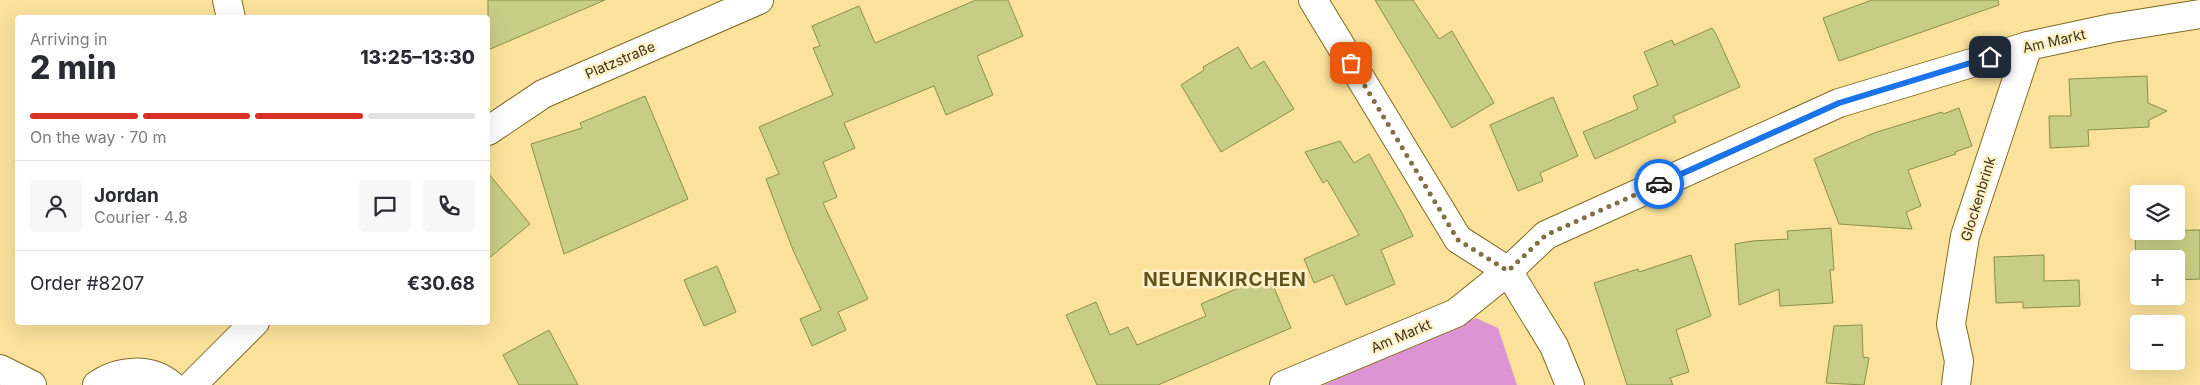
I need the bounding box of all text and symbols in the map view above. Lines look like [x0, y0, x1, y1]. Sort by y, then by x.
street label: Am Markt [2021, 25, 2087, 56]
text: Arriving in [30, 29, 107, 49]
pin [1969, 36, 2011, 78]
street label: Platzstraße [582, 37, 657, 82]
pin [1330, 42, 1372, 84]
icon: home [1976, 43, 2004, 71]
text: 13:25–13:30 [360, 46, 475, 69]
text: 2 min [30, 48, 116, 87]
icon: bag [1337, 49, 1365, 77]
text: On the way · 70 m [30, 127, 167, 147]
street label: Glockenbrink [1957, 154, 1999, 243]
courier [1634, 159, 1684, 209]
icon: car [1645, 170, 1673, 198]
button: person [30, 180, 82, 232]
button: chat [359, 180, 411, 232]
button: phone [423, 180, 475, 232]
text: Jordan [94, 184, 159, 207]
map controls [2130, 185, 2185, 370]
button: layers [2130, 185, 2185, 240]
text: Courier · 4.8 [94, 207, 188, 227]
button: + [2130, 250, 2185, 305]
district label: NEUENKIRCHEN [1143, 268, 1307, 291]
text: Order #8207 [30, 272, 144, 295]
text: €30.68 [407, 272, 475, 295]
street label: Am Markt [1368, 315, 1434, 356]
button: − [2130, 315, 2185, 370]

